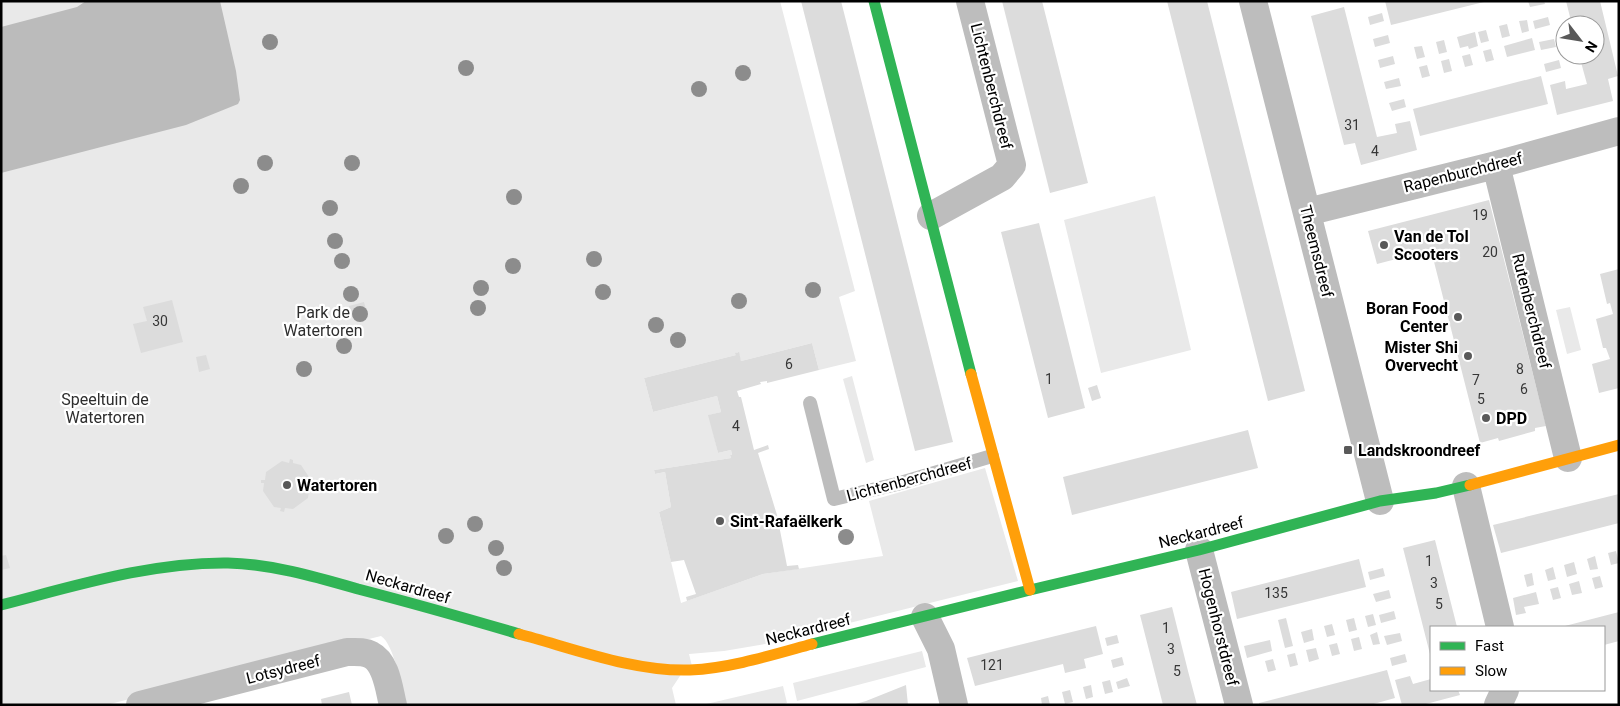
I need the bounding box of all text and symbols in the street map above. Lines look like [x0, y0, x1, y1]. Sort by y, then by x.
north arrow [1555, 15, 1605, 65]
street label: Lichtenberchdreef [967, 21, 1016, 151]
text: N [1582, 38, 1601, 55]
house number: 31 [1344, 117, 1360, 133]
house number: 4 [1371, 143, 1379, 159]
street label: Rapenburchdreef [1402, 148, 1525, 196]
street label: Theemsdreef [1296, 203, 1337, 300]
house number: 19 [1472, 207, 1488, 223]
place label: Van de Tol Scooters [1394, 227, 1469, 264]
marker: Van de Tol Scooters [1378, 239, 1390, 251]
house number: 20 [1482, 244, 1498, 260]
street label: Rutenberchdreef [1508, 252, 1555, 371]
place label: Boran Food Center [1366, 299, 1448, 336]
park label: Park de Watertoren [284, 303, 362, 340]
marker: Boran Food Center [1452, 311, 1464, 323]
house number: 30 [152, 313, 168, 329]
place label: Mister Shi Overvecht [1385, 338, 1459, 375]
marker: Mister Shi Overvecht [1462, 350, 1474, 362]
house number: 6 [785, 356, 793, 372]
house number: 8 [1516, 361, 1524, 377]
house number: 1 [1045, 371, 1053, 387]
house number: 7 [1472, 372, 1480, 388]
house number: 6 [1520, 381, 1528, 397]
park label: Speeltuin de Watertoren [61, 390, 149, 427]
house number: 5 [1477, 391, 1485, 407]
place label: DPD [1496, 409, 1527, 428]
marker: DPD [1480, 412, 1492, 424]
house number: 4 [732, 418, 740, 434]
place label: Landskroondreef [1358, 441, 1481, 460]
marker: Landskroondreef [1342, 444, 1354, 456]
street label: Lichtenberchdreef [844, 453, 974, 505]
place label: Watertoren [297, 476, 377, 495]
marker: Watertoren [281, 479, 293, 491]
place label: Sint-Rafaëlkerk [730, 512, 843, 531]
street label: Neckardreef [1157, 513, 1246, 552]
marker: Sint-Rafaëlkerk [714, 515, 726, 527]
house number: 1 [1425, 553, 1433, 569]
street label: Neckardreef [363, 565, 453, 608]
street label: Hogenhorstdreef [1195, 566, 1242, 688]
house number: 3 [1430, 575, 1438, 591]
house number: 135 [1264, 585, 1288, 601]
house number: 5 [1435, 596, 1443, 612]
street label: Neckardreef [764, 610, 853, 649]
house number: 1 [1162, 620, 1170, 636]
legend [1430, 626, 1605, 691]
text: Fast [1475, 637, 1504, 655]
house number: 3 [1167, 641, 1175, 657]
street label: Lotsydreef [244, 651, 322, 688]
house number: 121 [980, 657, 1004, 673]
text: Slow [1475, 662, 1507, 680]
house number: 5 [1173, 663, 1181, 679]

